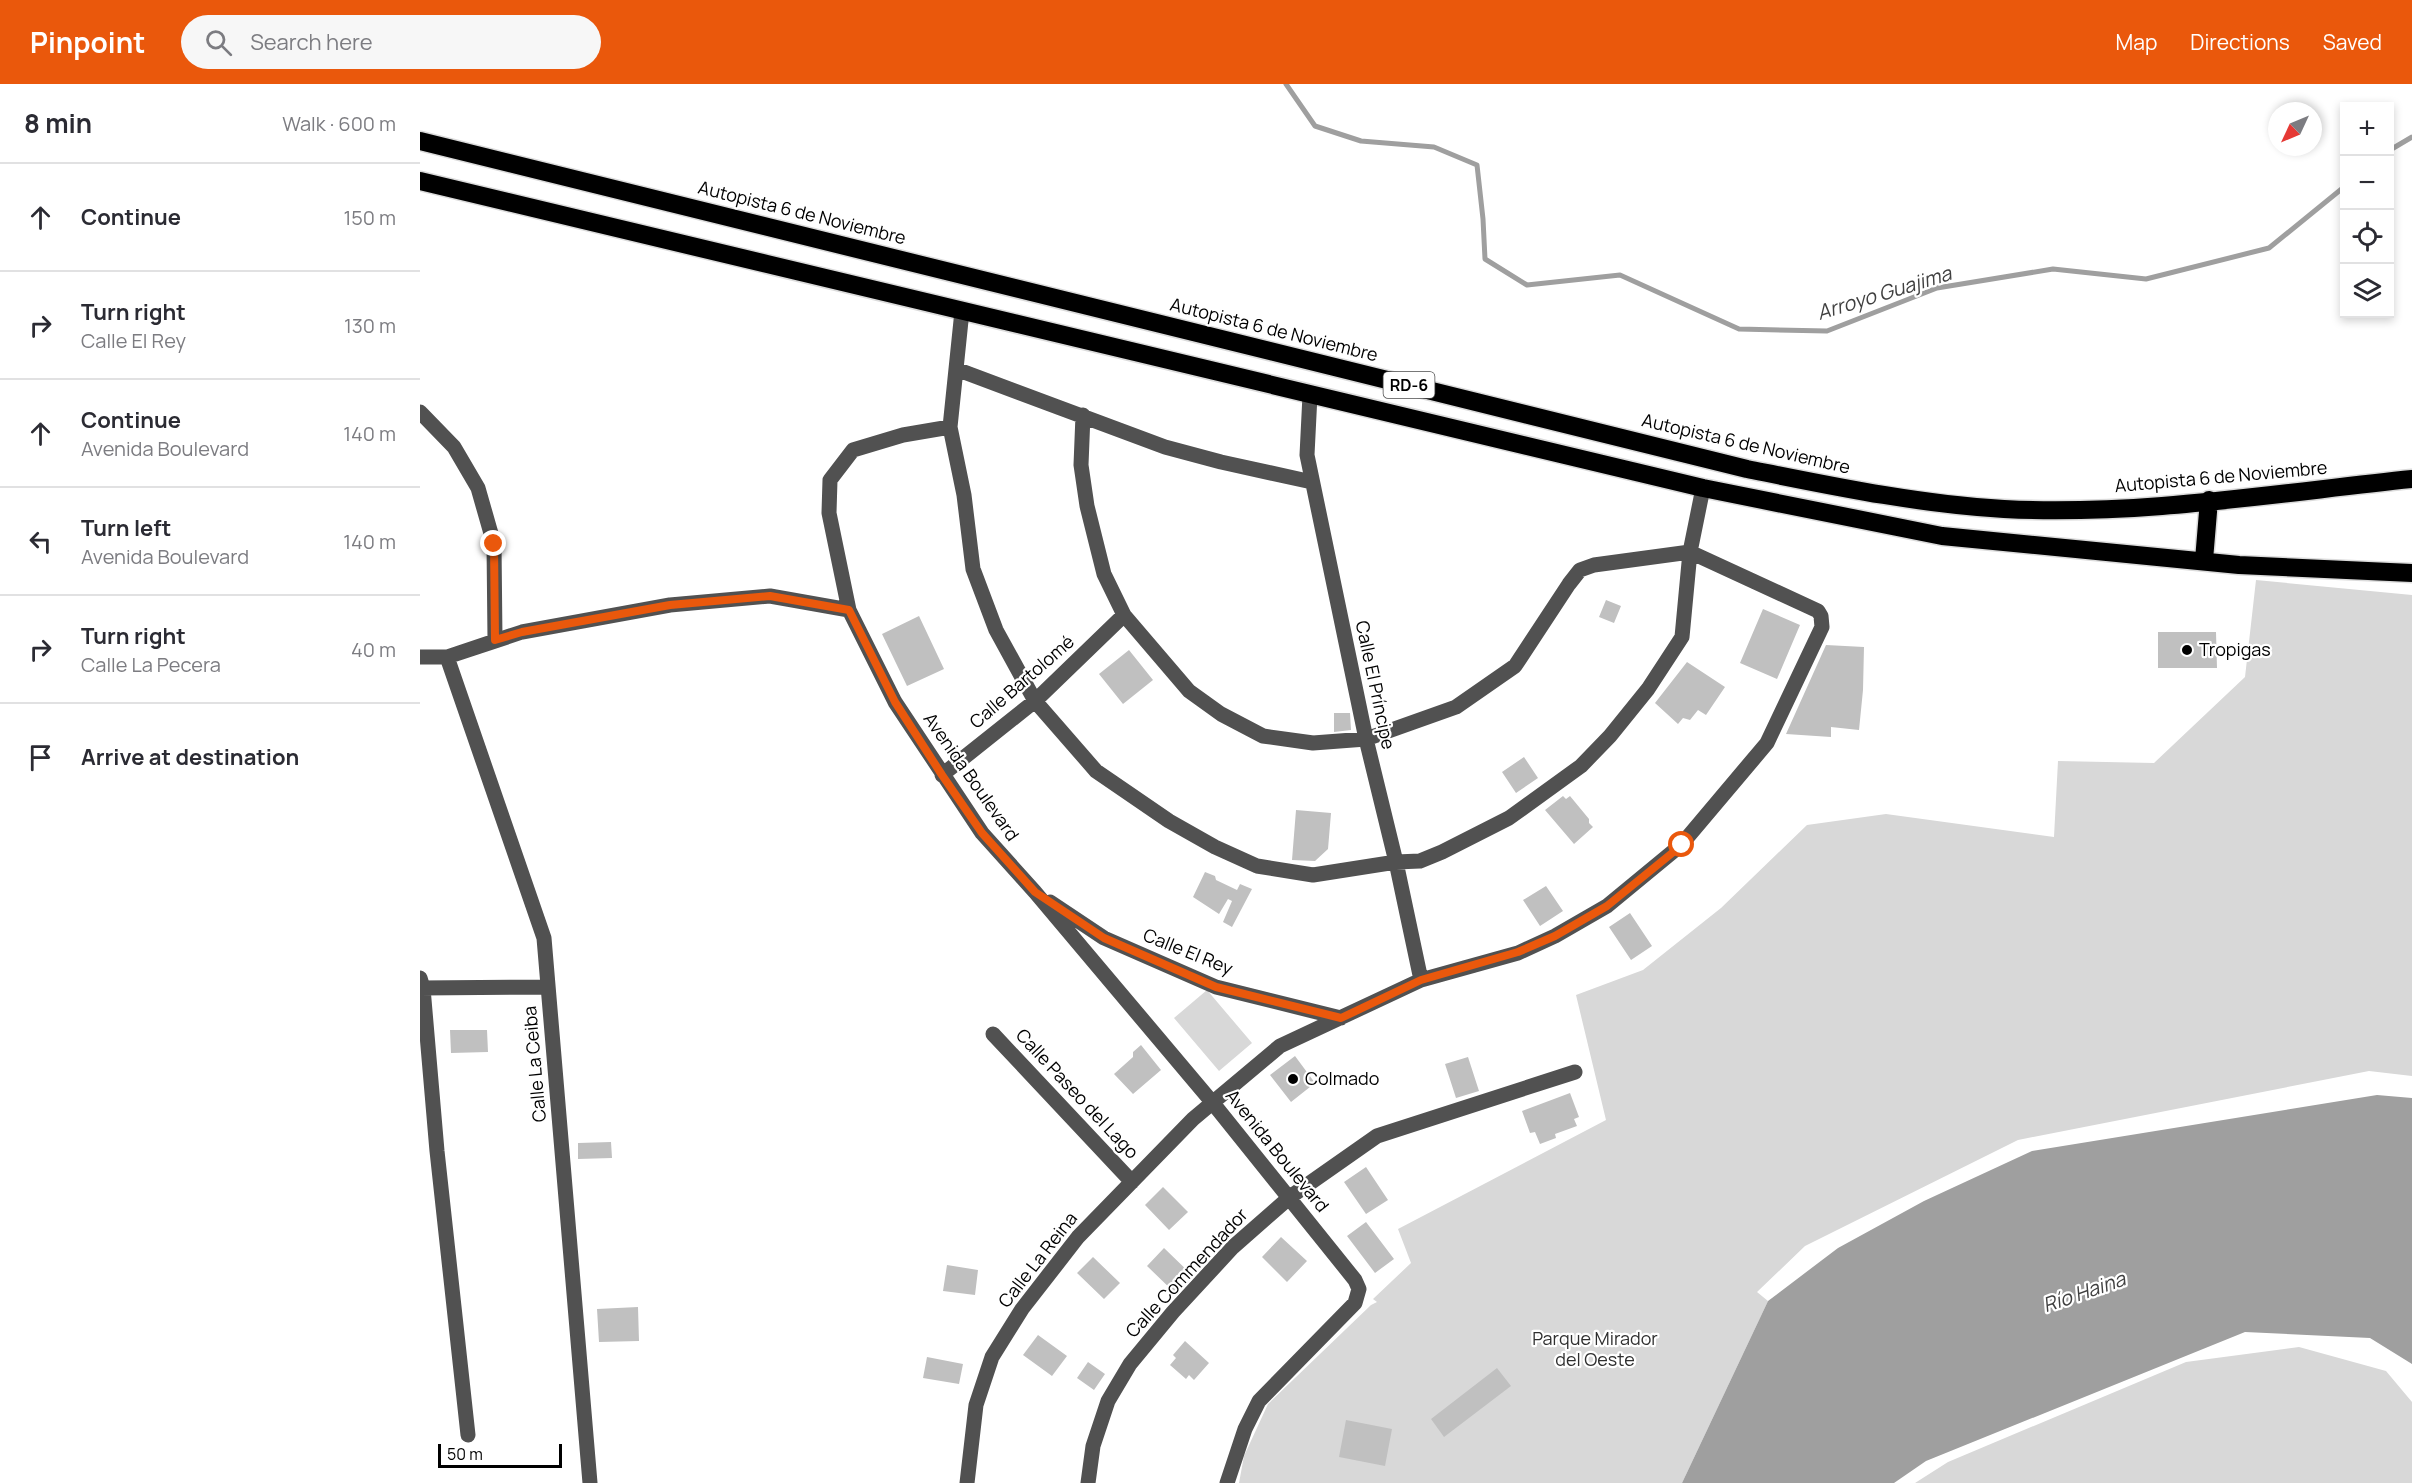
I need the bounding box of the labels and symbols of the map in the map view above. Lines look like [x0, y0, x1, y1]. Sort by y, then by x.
north arrow [2268, 102, 2322, 156]
street label: Autopista 6 de Noviembre [696, 175, 909, 249]
water label: Arroyo Guajima [1813, 259, 1955, 326]
street label: Autopista 6 de Noviembre [1168, 292, 1381, 366]
road number: RD-6 [1384, 372, 1434, 398]
street label: Autopista 6 de Noviembre [1640, 407, 1853, 479]
street label: Autopista 6 de Noviembre [2114, 455, 2328, 497]
route end [480, 530, 506, 556]
street label: Calle El Príncipe [1351, 618, 1401, 751]
street label: Calle Bartolomé [964, 629, 1079, 733]
place label: Tropigas [2199, 637, 2271, 661]
marker: Tropigas [2180, 643, 2194, 657]
street label: Avenida Boulevard [919, 708, 1025, 845]
route start [1668, 831, 1694, 857]
street label: Calle El Rey [1140, 922, 1237, 980]
street label: Calle La Ceiba [517, 1005, 551, 1123]
street label: Calle Paseo del Lago [1011, 1023, 1144, 1164]
place label: Colmado [1305, 1066, 1379, 1090]
marker: Colmado [1286, 1072, 1300, 1086]
street label: Avenida Boulevard [1221, 1084, 1335, 1217]
street label: Calle Commendador [1120, 1202, 1253, 1342]
street label: Calle La Reina [992, 1207, 1082, 1312]
water label: Río Haina [2039, 1265, 2130, 1318]
park label: Parque Mirador del Oeste [1532, 1326, 1658, 1371]
scale bar [438, 1441, 562, 1468]

